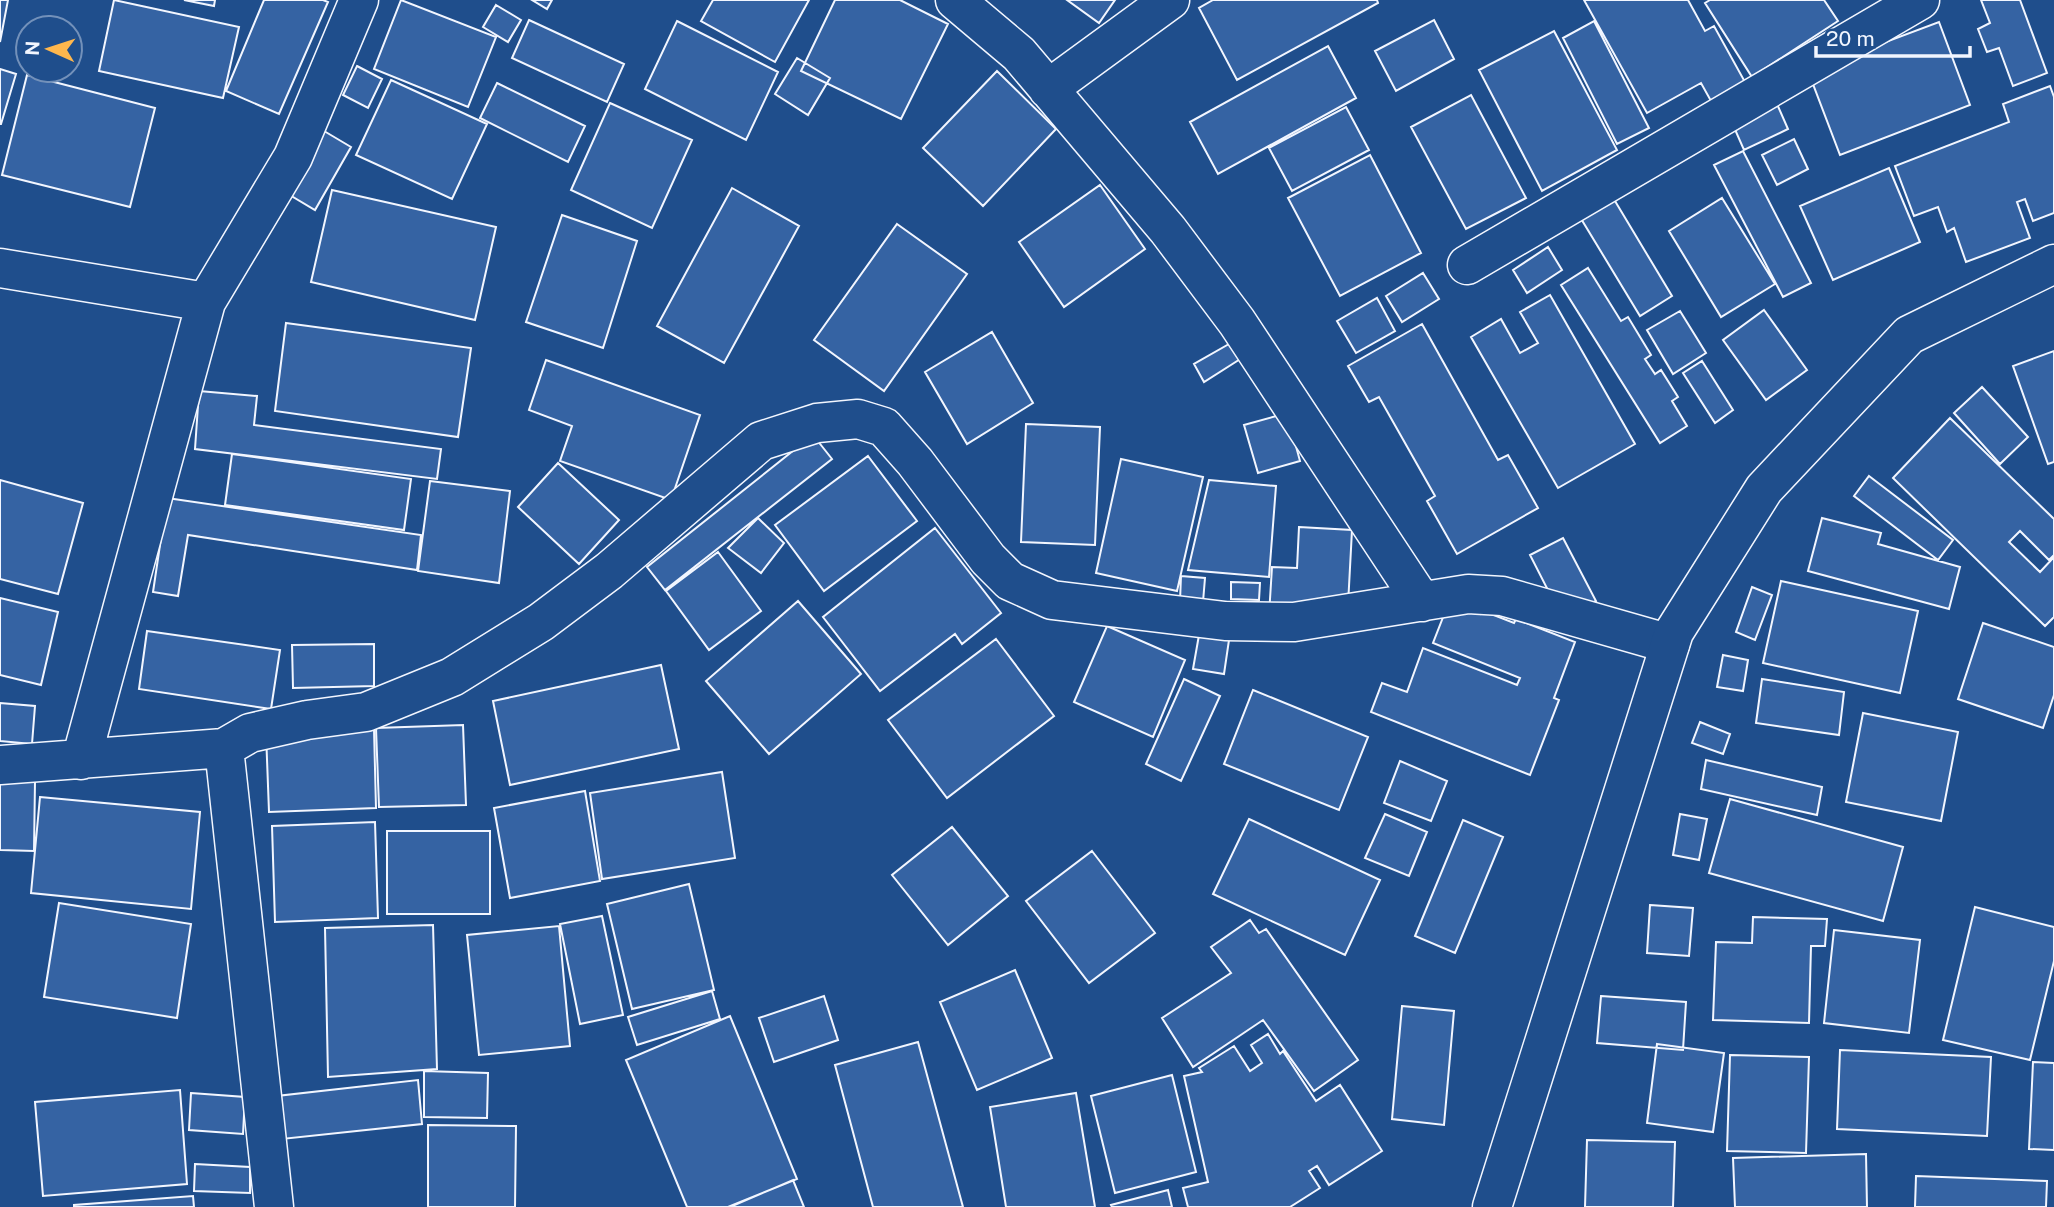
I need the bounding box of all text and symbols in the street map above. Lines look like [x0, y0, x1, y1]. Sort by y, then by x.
north arrow [14, 14, 84, 84]
scale bar [1816, 14, 1970, 58]
text: 20 m [1826, 26, 1875, 51]
text: N [21, 40, 43, 56]

